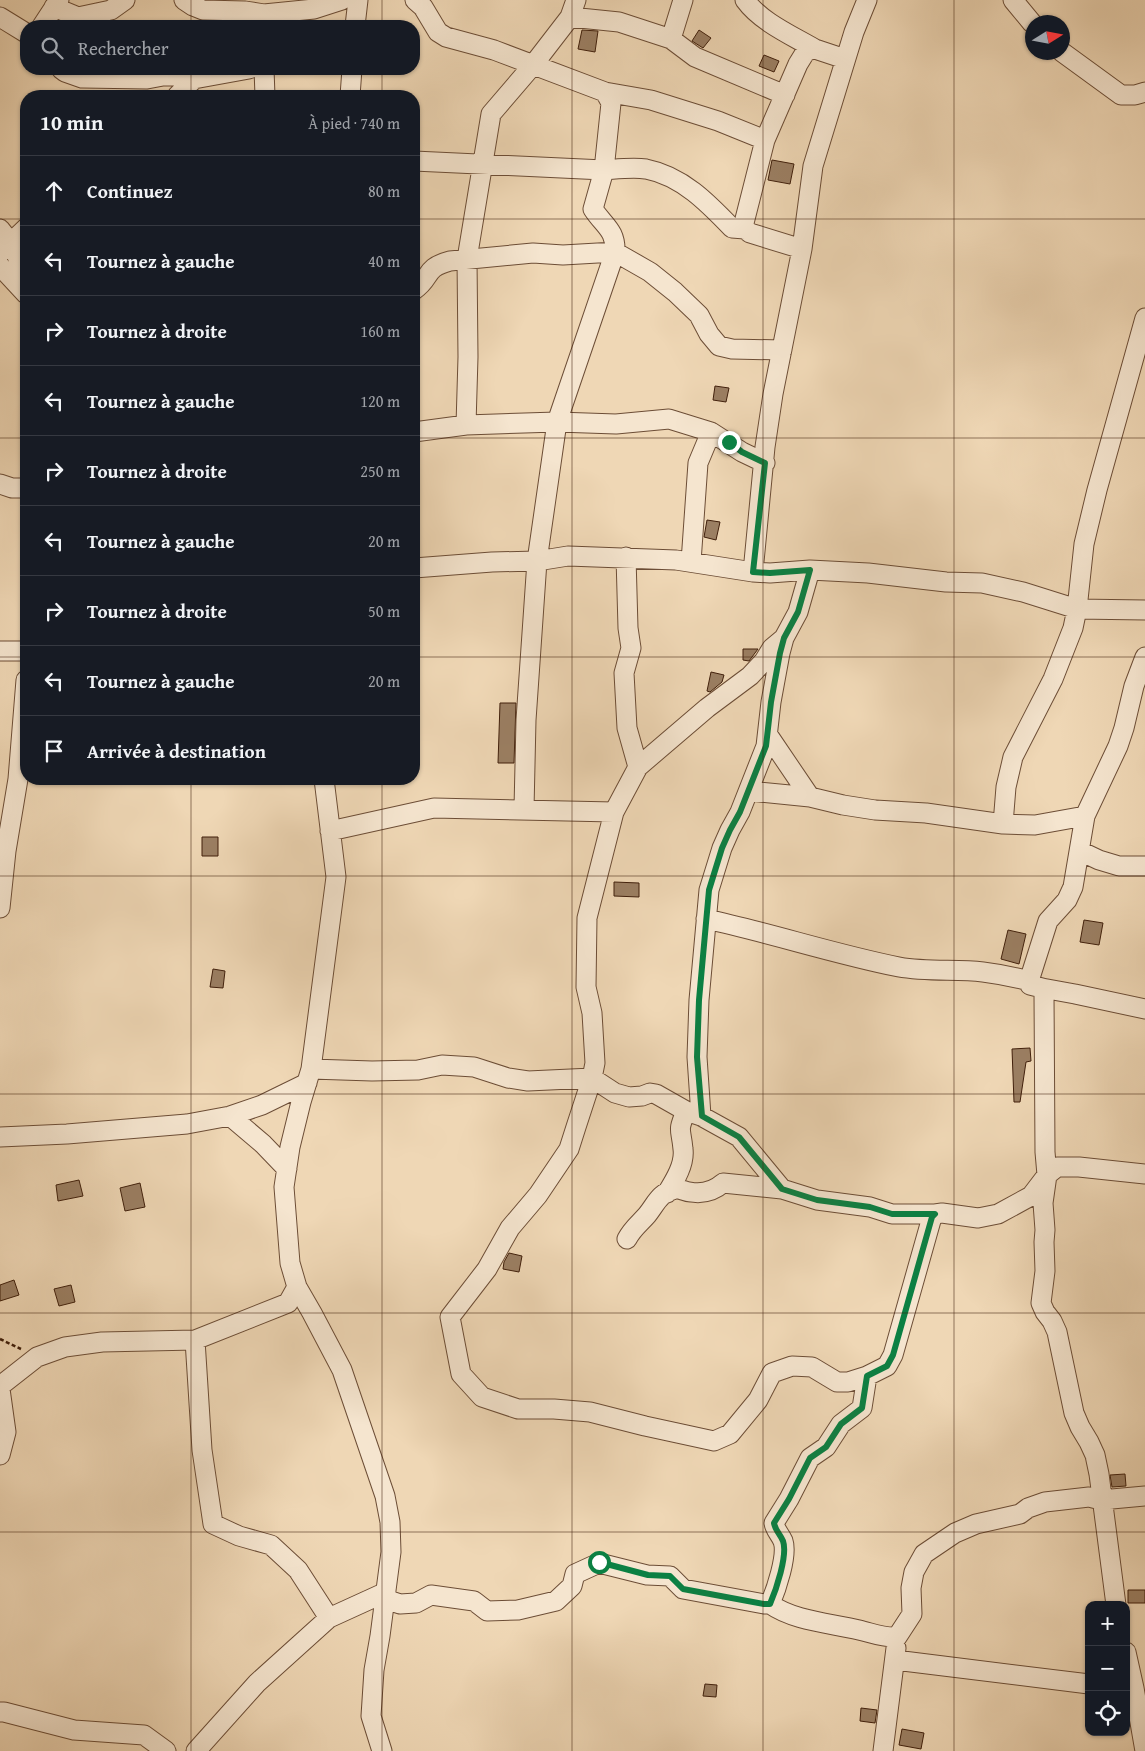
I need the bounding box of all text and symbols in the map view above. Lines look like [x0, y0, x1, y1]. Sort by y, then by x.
north arrow [1025, 15, 1070, 60]
search box [20, 20, 420, 75]
icon: search [38, 34, 66, 62]
text: Rechercher [78, 34, 169, 62]
text: 10 min [40, 107, 103, 138]
text: À pied · 740 m [308, 111, 400, 135]
icon: ahead [40, 177, 68, 205]
text: Continuez [87, 177, 173, 205]
text: 80 m [368, 179, 400, 203]
icon: left [40, 247, 68, 275]
text: Tournez à gauche [87, 247, 235, 275]
text: 40 m [368, 249, 400, 273]
icon: right [40, 317, 68, 345]
text: Tournez à droite [87, 317, 227, 345]
text: 160 m [360, 319, 400, 343]
icon: left [40, 387, 68, 415]
text: Tournez à gauche [87, 387, 235, 415]
text: 120 m [360, 389, 400, 413]
route end [718, 431, 741, 454]
icon: right [40, 457, 68, 485]
text: Tournez à droite [87, 457, 227, 485]
text: 250 m [360, 459, 400, 483]
icon: left [40, 527, 68, 555]
text: Tournez à gauche [87, 527, 235, 555]
text: 20 m [368, 529, 400, 553]
icon: right [40, 597, 68, 625]
text: Tournez à droite [87, 597, 227, 625]
text: 50 m [368, 599, 400, 623]
icon: left [40, 667, 68, 695]
text: Tournez à gauche [87, 667, 235, 695]
text: 20 m [368, 669, 400, 693]
icon: arrive [40, 737, 68, 765]
text: Arrivée à destination [87, 737, 266, 765]
route start [588, 1551, 611, 1574]
map controls [1085, 1601, 1130, 1736]
button: + [1085, 1601, 1130, 1646]
button: − [1085, 1646, 1130, 1691]
button: locate [1085, 1691, 1130, 1736]

